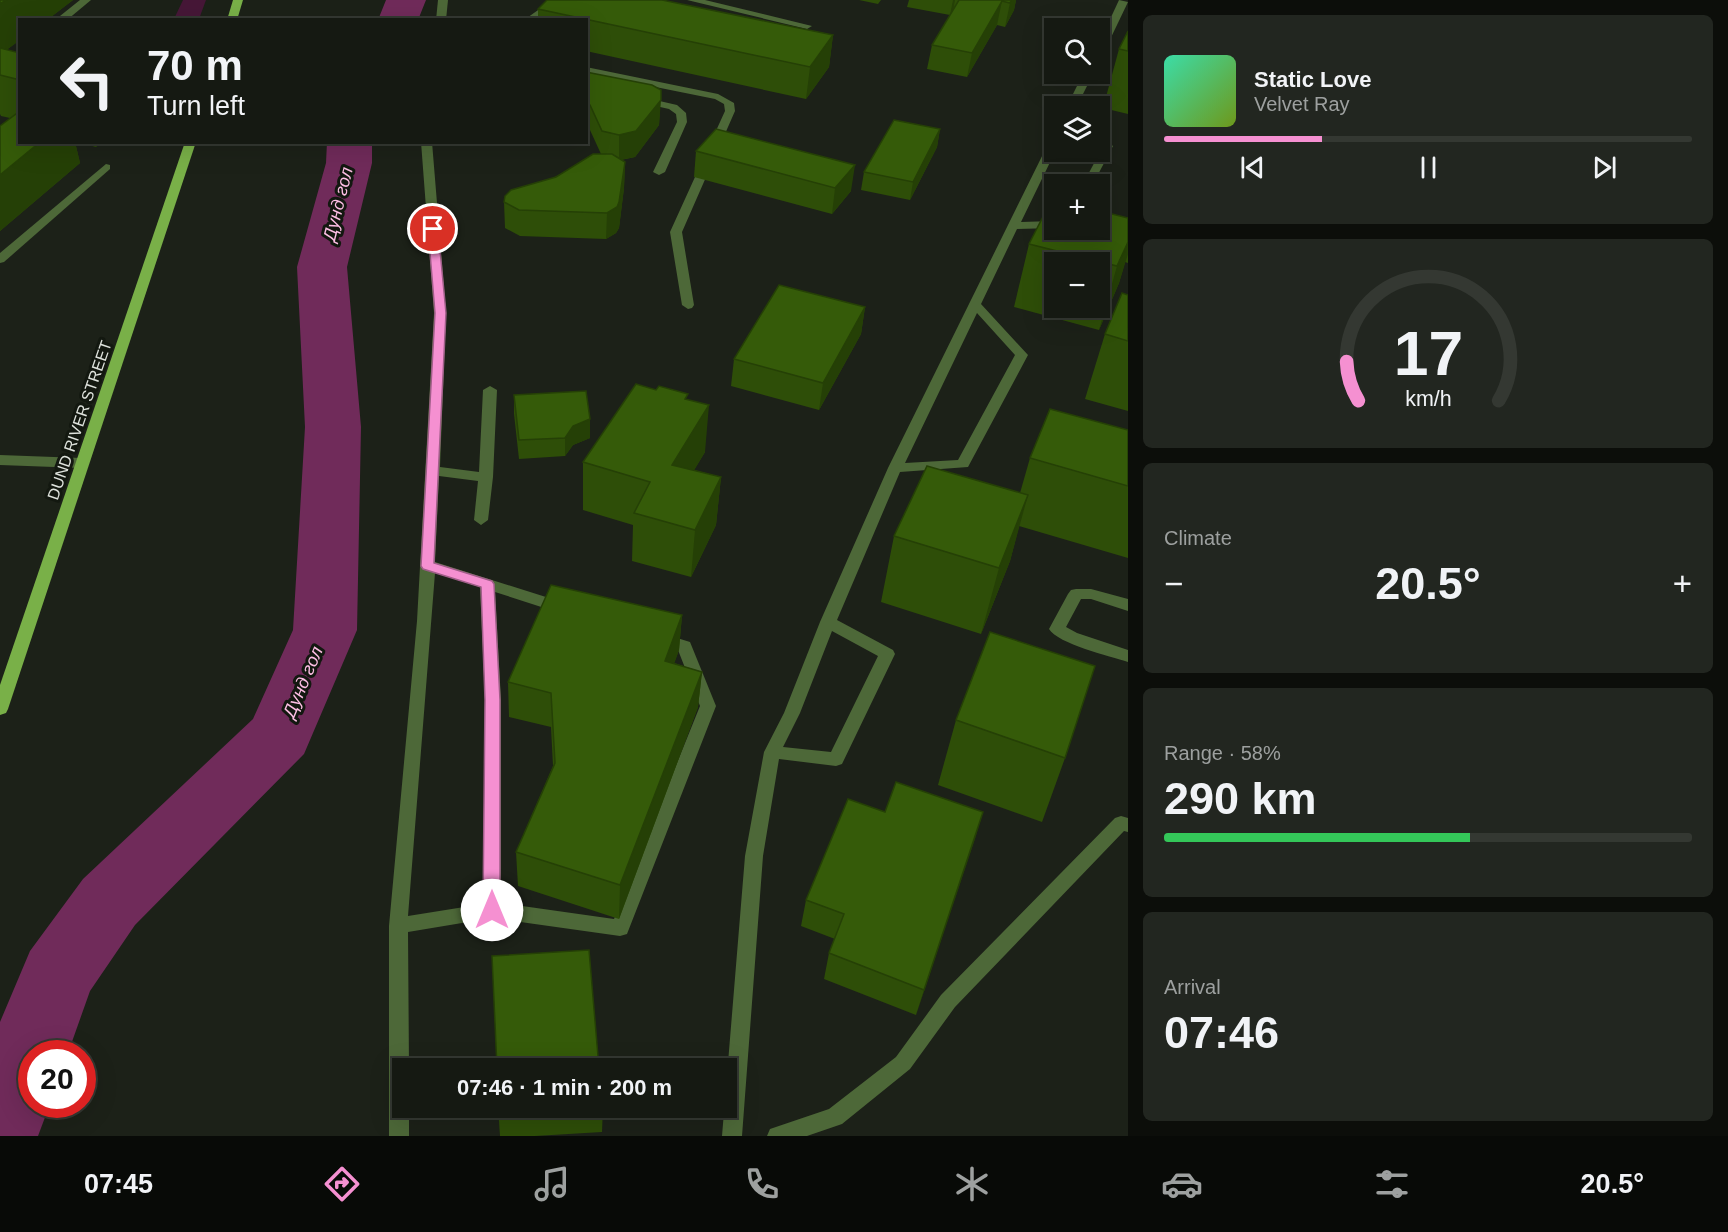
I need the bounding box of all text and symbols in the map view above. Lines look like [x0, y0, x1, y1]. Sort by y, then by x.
map controls [1044, 18, 1110, 318]
button: search [1044, 18, 1110, 84]
icon: left [48, 42, 126, 120]
text: 70 m [147, 42, 243, 89]
text: Static Love [1254, 67, 1371, 92]
text: Turn left [147, 91, 245, 121]
text: Velvet Ray [1254, 93, 1350, 115]
button: layers [1044, 96, 1110, 162]
icon: previous [1236, 151, 1269, 184]
icon: pause [1412, 151, 1445, 184]
icon: next [1588, 151, 1621, 184]
water label: Дунд гол [319, 165, 357, 245]
button: + [1044, 174, 1110, 240]
pin [407, 203, 458, 254]
icon: arrive [416, 212, 449, 245]
button: − [1044, 252, 1110, 318]
text: 17 [1393, 319, 1463, 388]
street label: DUND RIVER STREET [44, 338, 115, 502]
text: km/h [1405, 387, 1451, 411]
text: Climate [1164, 527, 1232, 549]
text: 20.5° [1375, 558, 1481, 609]
text: − [1164, 565, 1183, 602]
text: + [1673, 565, 1692, 602]
water label: Дунд гол [278, 643, 327, 722]
text: Range · 58% [1164, 742, 1281, 764]
text: 290 km [1164, 773, 1317, 824]
position arrow [460, 878, 524, 942]
text: Arrival [1164, 976, 1221, 998]
text: 07:46 [1164, 1007, 1279, 1058]
speed limit sign: 20 [18, 1040, 96, 1118]
text: 07:46 · 1 min · 200 m [457, 1075, 672, 1100]
icon: directions [321, 1163, 363, 1205]
icon: music [531, 1163, 573, 1205]
icon: phone [741, 1163, 783, 1205]
icon: climate [951, 1163, 993, 1205]
icon: car [1161, 1163, 1203, 1205]
icon: filters [1371, 1163, 1413, 1205]
text: 07:45 [84, 1169, 153, 1199]
text: 20.5° [1581, 1169, 1644, 1199]

